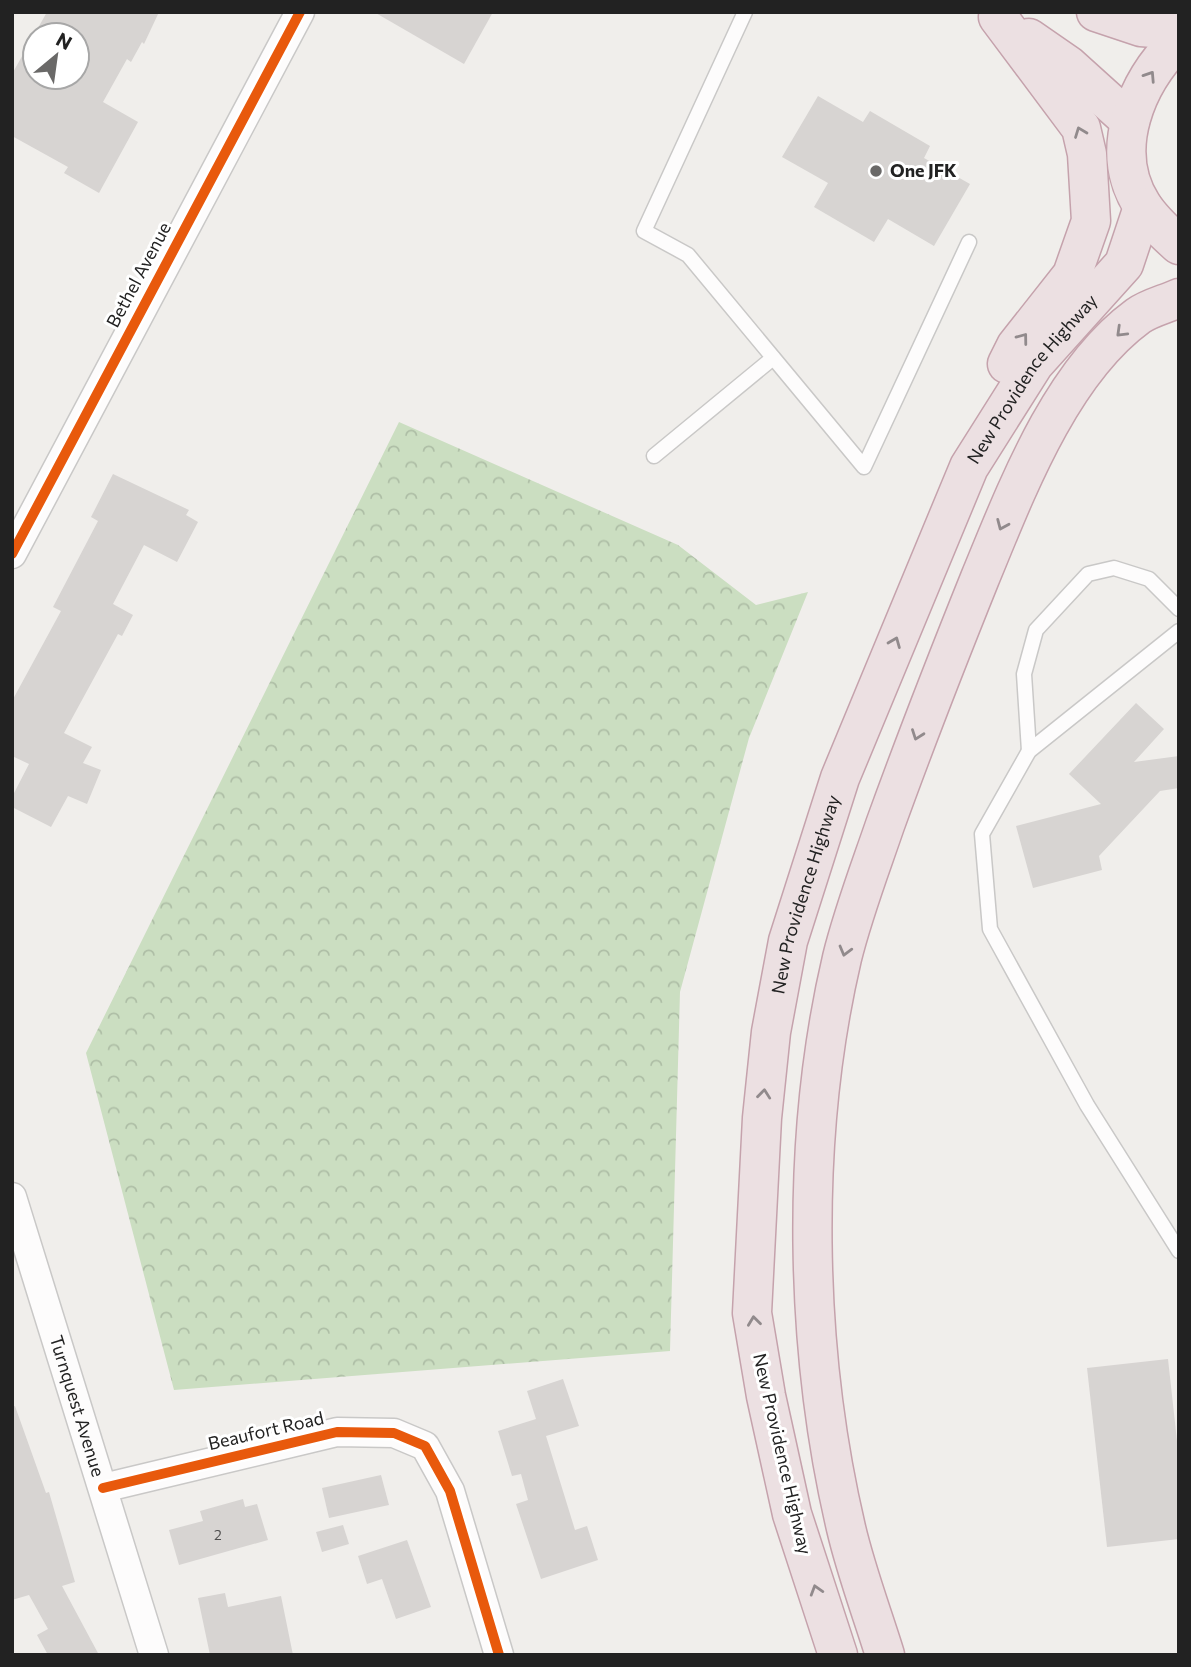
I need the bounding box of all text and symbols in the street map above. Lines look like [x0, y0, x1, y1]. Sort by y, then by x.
north arrow [21, 21, 91, 91]
text: N [53, 27, 76, 54]
one-way arrow [1141, 71, 1154, 84]
one-way arrow [1074, 127, 1088, 139]
place label: One JFK [890, 159, 957, 181]
marker: One JFK [868, 163, 884, 179]
street label: Bethel Avenue [101, 218, 175, 331]
street label: New Providence Highway [962, 289, 1102, 468]
one-way arrow [1116, 324, 1129, 337]
one-way arrow [1015, 333, 1027, 345]
one-way arrow [997, 518, 1011, 530]
one-way arrow [887, 637, 901, 649]
one-way arrow [911, 729, 925, 741]
street label: New Providence Highway [766, 792, 844, 996]
one-way arrow [838, 945, 853, 957]
one-way arrow [756, 1088, 771, 1099]
one-way arrow [747, 1315, 762, 1327]
street label: Turnquest Avenue [46, 1333, 110, 1479]
street label: New Providence Highway [749, 1351, 817, 1557]
street label: Beaufort Road [206, 1406, 326, 1454]
house number: 2 [214, 1526, 222, 1543]
one-way arrow [809, 1584, 824, 1596]

